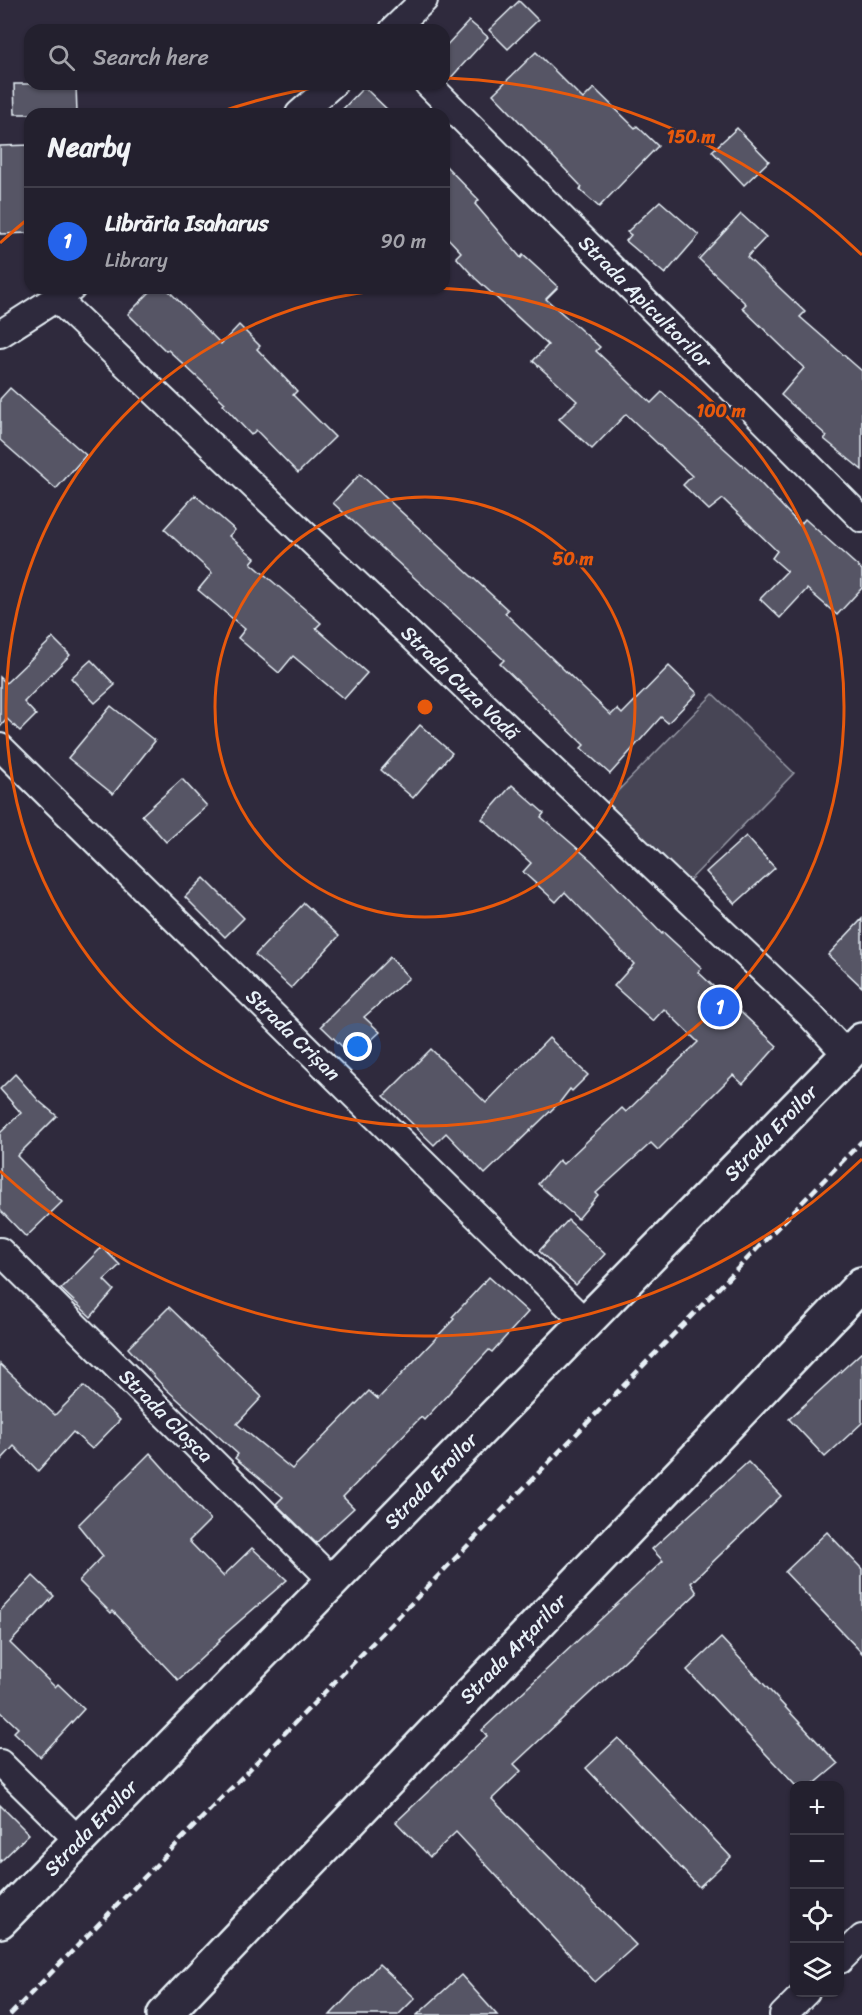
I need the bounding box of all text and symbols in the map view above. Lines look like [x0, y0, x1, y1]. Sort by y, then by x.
search box [24, 24, 450, 90]
text: Search here [93, 38, 209, 77]
icon: search [45, 41, 78, 74]
text: 150 m [667, 121, 715, 153]
text: Nearby [48, 124, 130, 170]
text: Librăria Isaharus [105, 204, 269, 243]
text: 1 [63, 224, 72, 259]
text: 90 m [381, 224, 426, 259]
street label: Strada Apicultorilor [570, 227, 721, 378]
text: Library [105, 243, 168, 278]
text: 100 m [697, 395, 746, 427]
text: 50 m [553, 543, 594, 575]
street label: Strada Cuza Vodă [392, 617, 528, 750]
centre of rings [415, 697, 435, 717]
street label: Strada Crișan [237, 980, 349, 1090]
pin: 1 [700, 984, 740, 1030]
your location [343, 1032, 372, 1061]
street label: Strada Eroilor [715, 1076, 827, 1190]
street label: Strada Cloșca [110, 1360, 222, 1472]
street label: Strada Eroilor [375, 1424, 487, 1538]
street label: Strada Arțarilor [451, 1584, 577, 1713]
street label: Strada Eroilor [35, 1771, 147, 1885]
map controls [790, 1781, 844, 1997]
button: + [790, 1781, 844, 1835]
button: − [790, 1835, 844, 1889]
button: locate [790, 1889, 844, 1943]
button: layers [790, 1943, 844, 1997]

